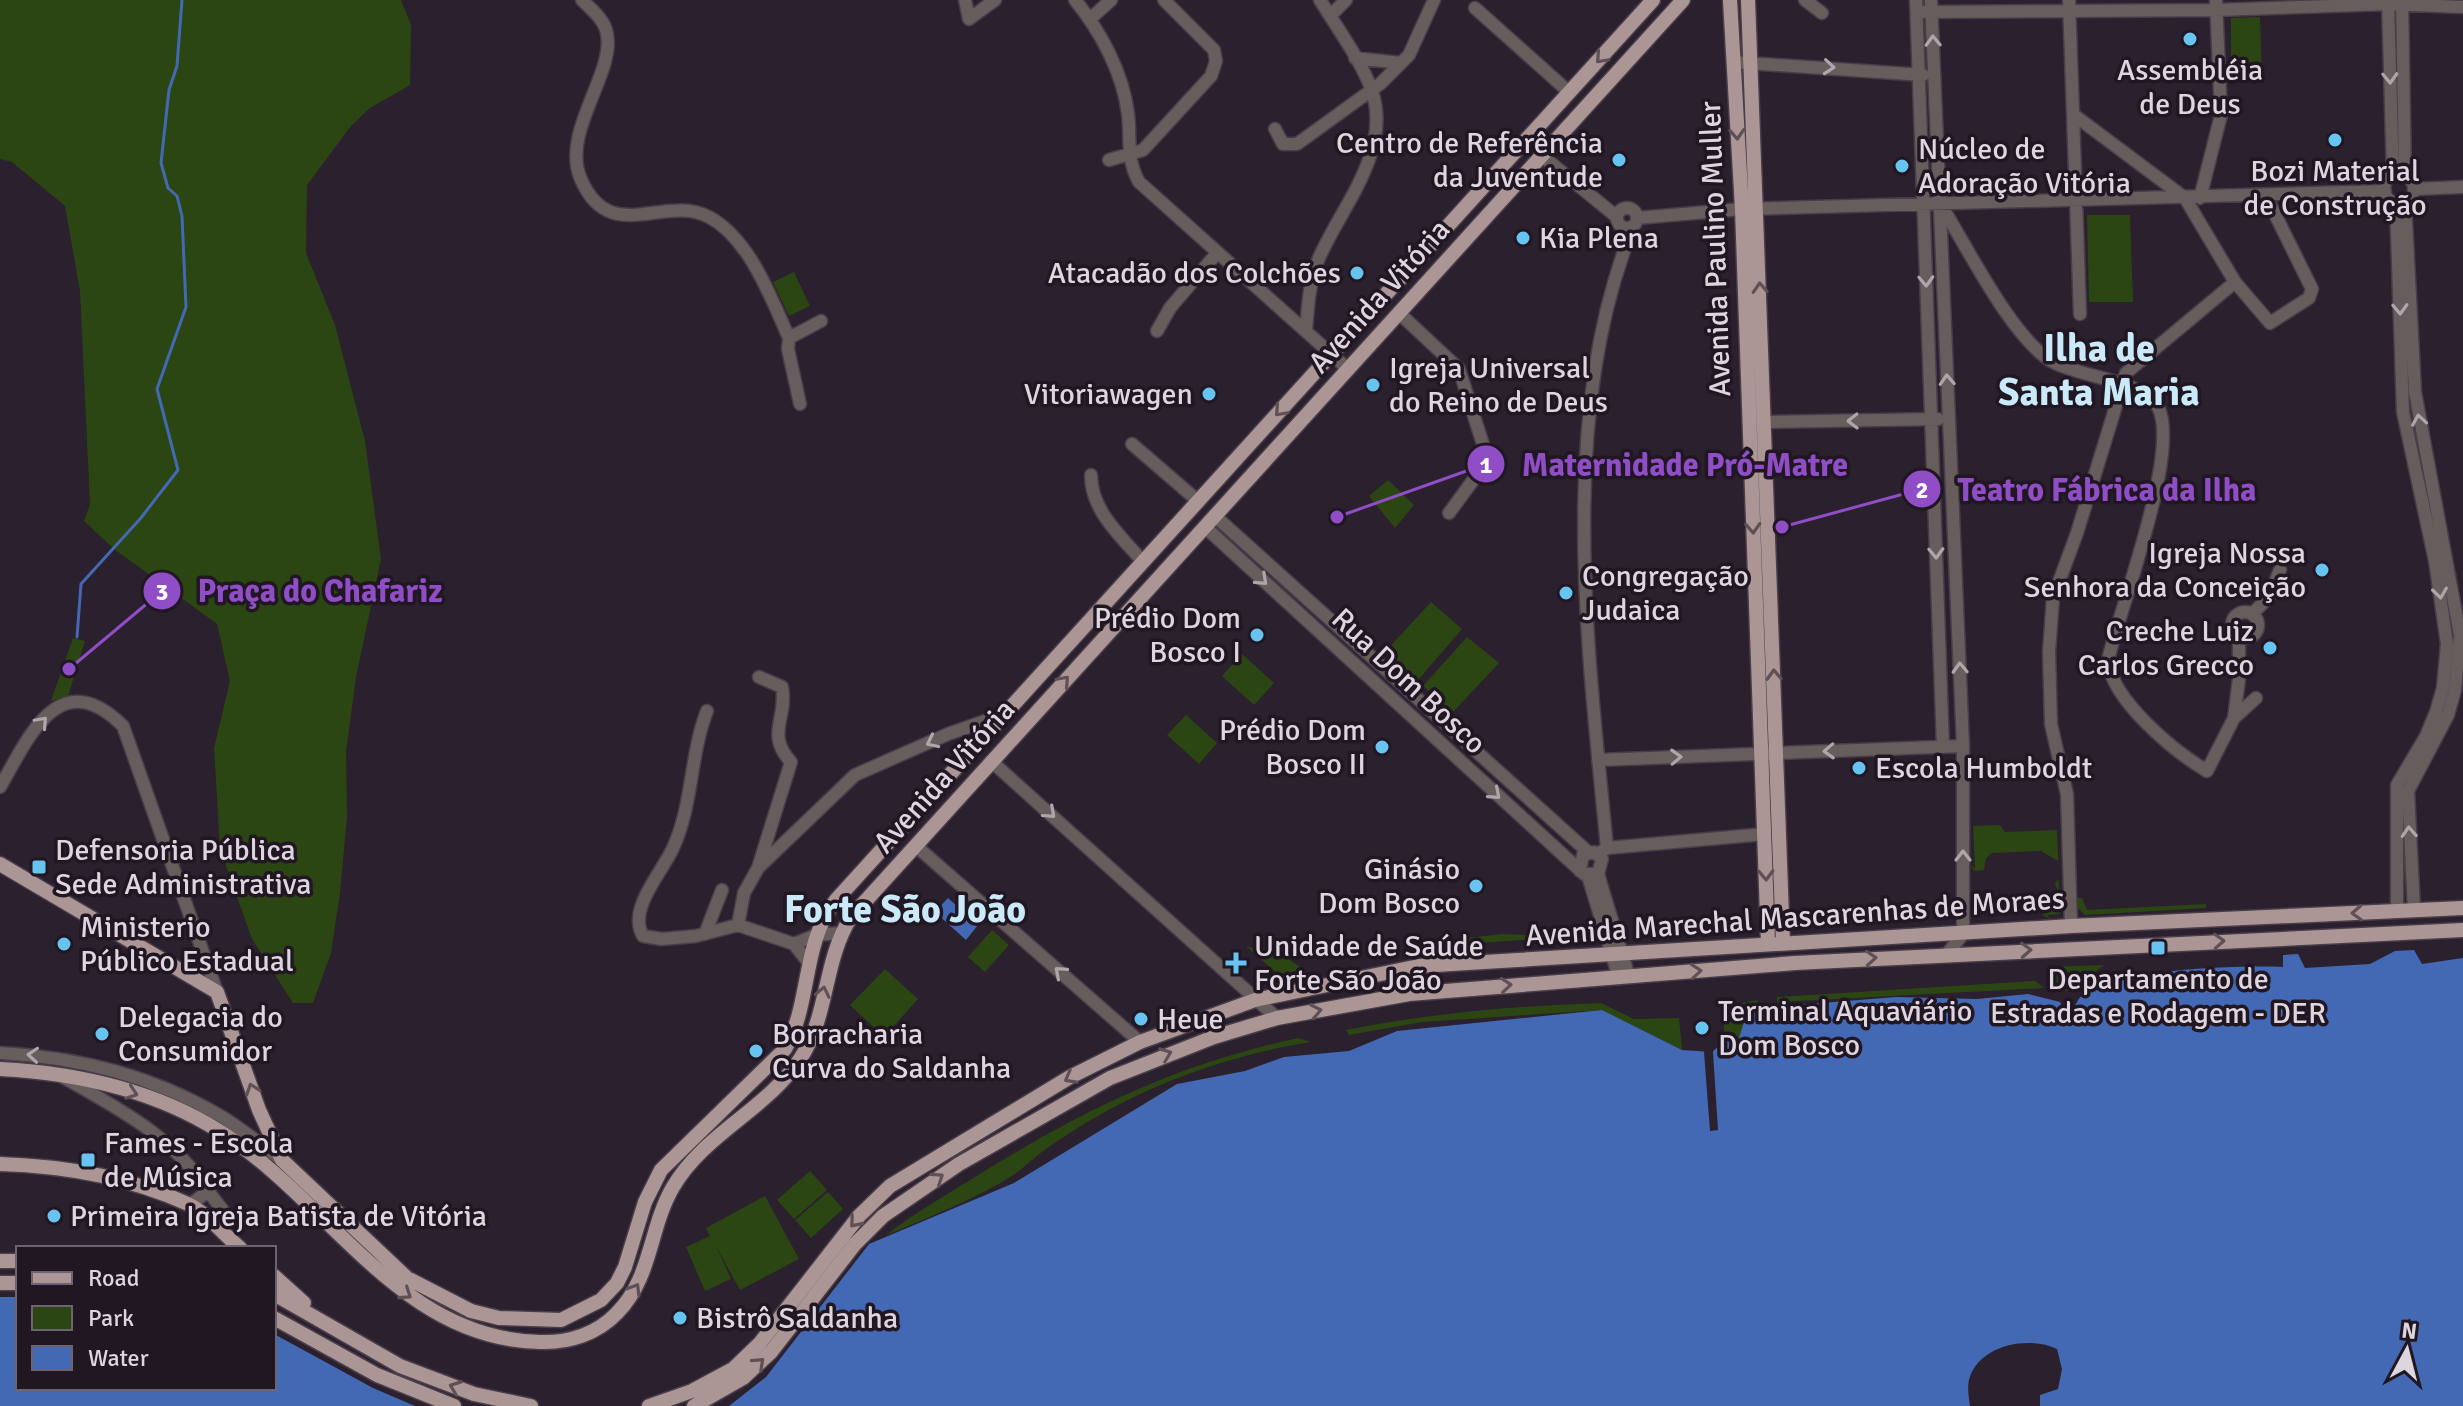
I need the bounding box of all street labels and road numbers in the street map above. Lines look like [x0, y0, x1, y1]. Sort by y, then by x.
street label: Avenida Paulino Muller [1692, 101, 1739, 397]
street label: Avenida Vitória [1301, 212, 1458, 381]
street label: Rua Dom Bosco [1324, 600, 1494, 762]
street label: Avenida Vitória [866, 692, 1023, 861]
street label: Avenida Marechal Mascarenhas de Moraes [1524, 880, 2066, 955]

